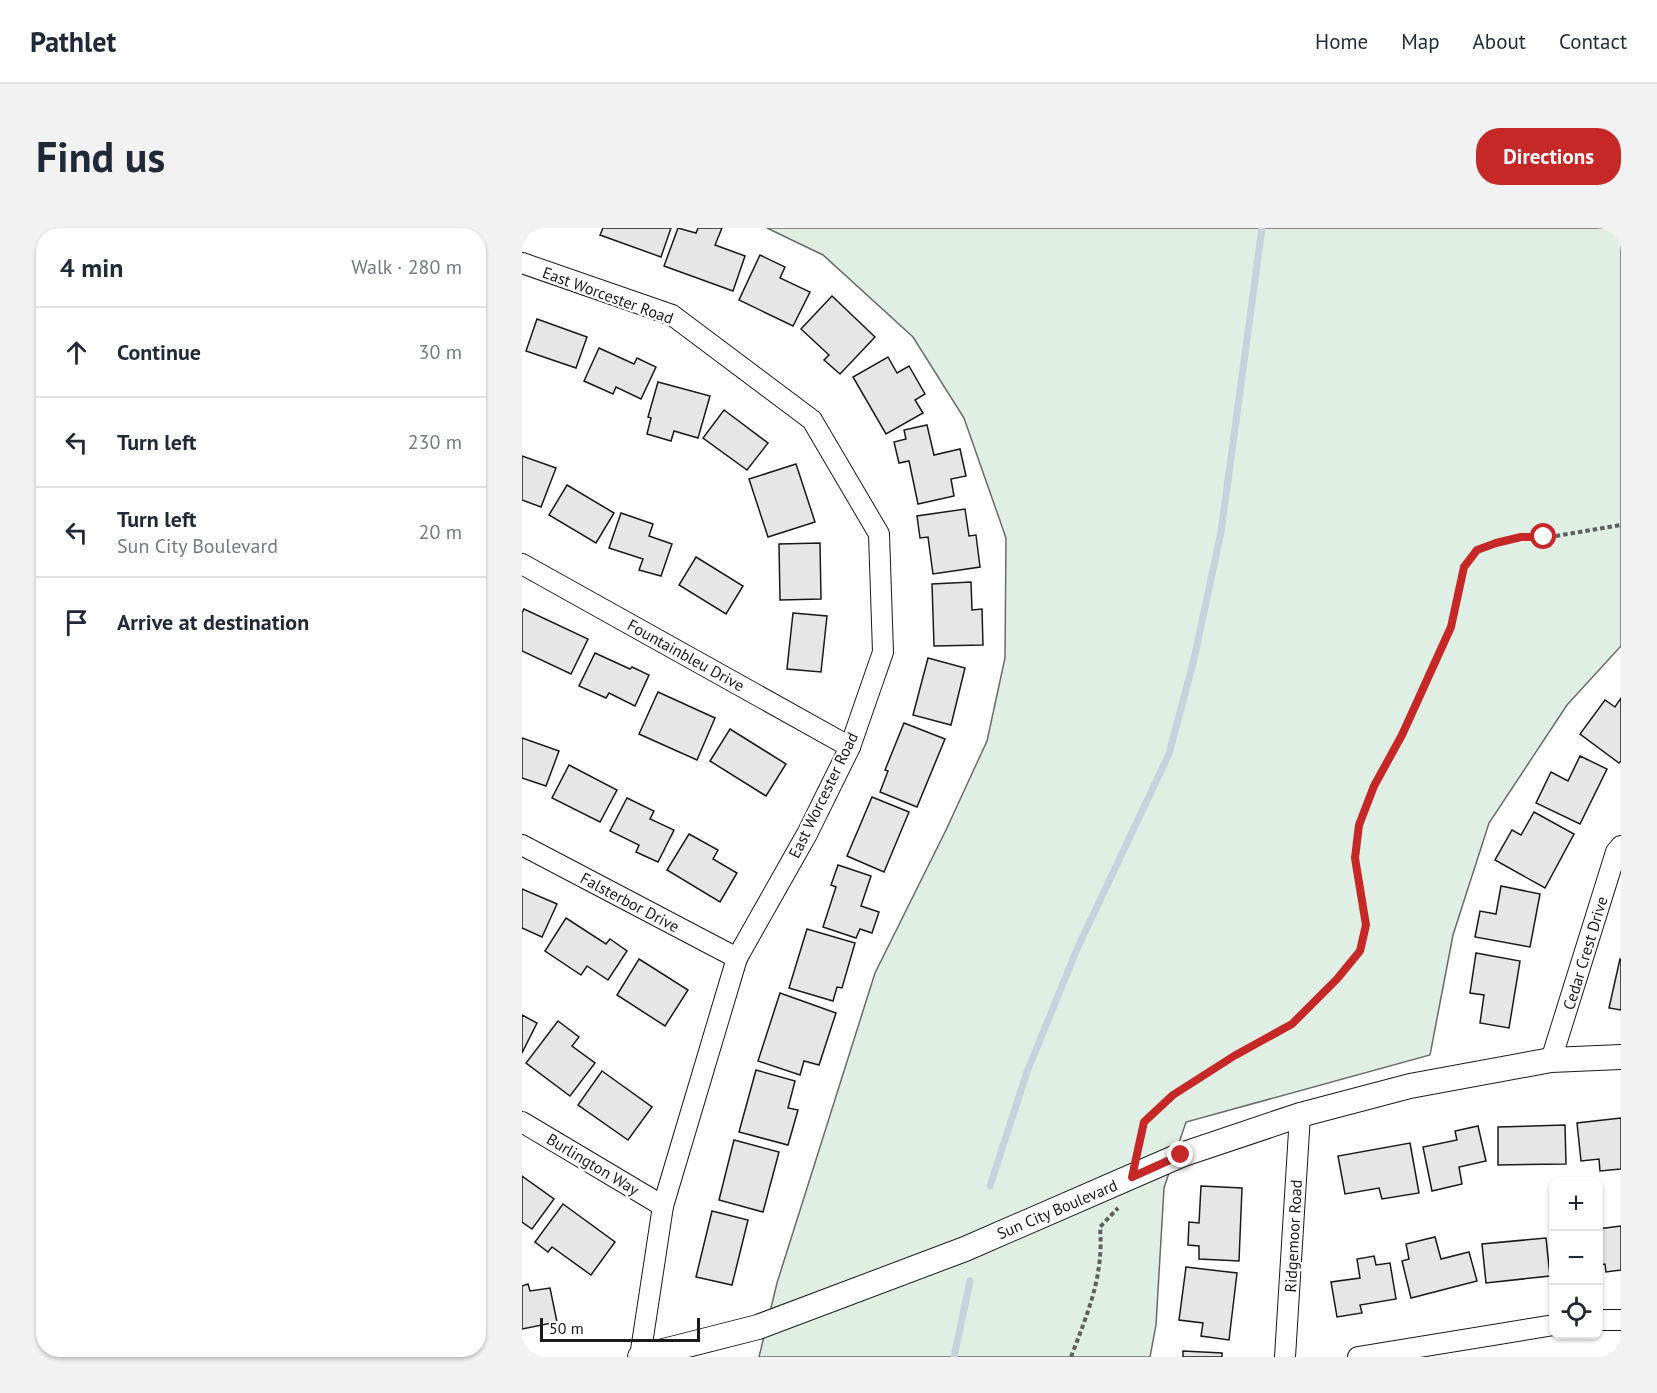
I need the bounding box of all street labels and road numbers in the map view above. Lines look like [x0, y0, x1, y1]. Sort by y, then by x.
street label: East Worcester Road [540, 262, 676, 328]
street label: Fountainbleu Drive [624, 615, 748, 695]
street label: East Worcester Road [784, 729, 862, 861]
street label: Falsterbor Drive [577, 868, 683, 936]
street label: Cedar Crest Drive [1558, 894, 1612, 1012]
street label: Burlington Way [543, 1129, 643, 1200]
street label: Sun City Boulevard [994, 1175, 1120, 1243]
street label: Ridgemoor Road [1280, 1179, 1306, 1293]

